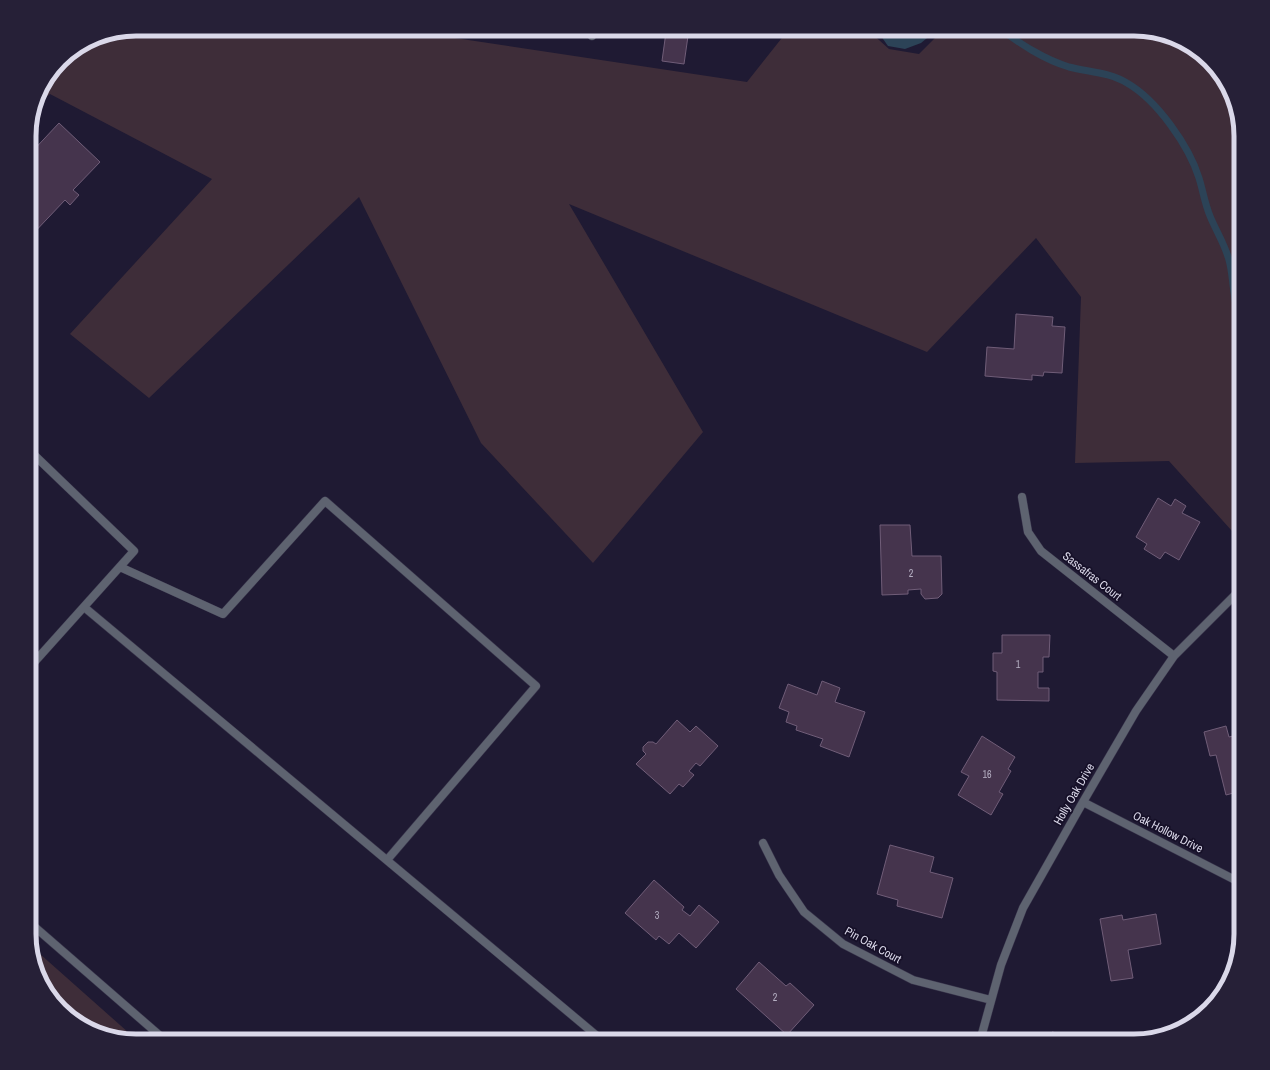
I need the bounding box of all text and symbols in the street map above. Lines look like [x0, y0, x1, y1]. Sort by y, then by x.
street label: Sassafras Court [1059, 548, 1125, 604]
house number: 2 [909, 567, 914, 580]
house number: 1 [1016, 658, 1021, 671]
street label: Holly Oak Drive [1050, 760, 1098, 828]
house number: 16 [982, 768, 992, 781]
street label: Oak Hollow Drive [1130, 807, 1206, 857]
house number: 3 [655, 909, 660, 922]
street label: Pin Oak Court [842, 923, 904, 967]
house number: 2 [773, 991, 778, 1004]

